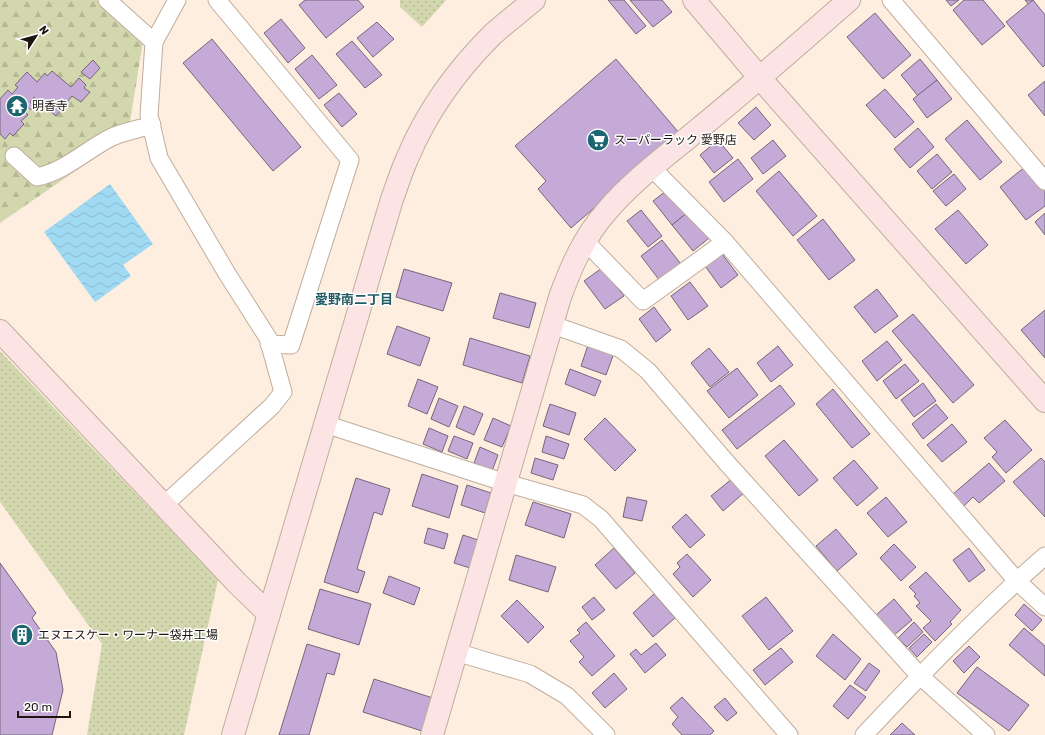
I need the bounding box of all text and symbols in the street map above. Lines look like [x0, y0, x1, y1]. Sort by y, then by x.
north arrow [16, 16, 56, 56]
text: N [36, 23, 51, 38]
temple icon: 明香寺 [4, 93, 30, 119]
place label: 明香寺 [32, 99, 68, 113]
supermarket icon: スーパーラック 愛野店 [585, 127, 611, 153]
place label: スーパーラック 愛野店 [614, 133, 737, 147]
district label: 愛野南二丁目 [315, 292, 393, 307]
building icon: エヌエスケー・ワーナー袋井工場 [9, 622, 35, 648]
place label: エヌエスケー・ワーナー袋井工場 [38, 628, 218, 642]
scale bar [18, 693, 70, 719]
text: 20 m [24, 700, 52, 714]

